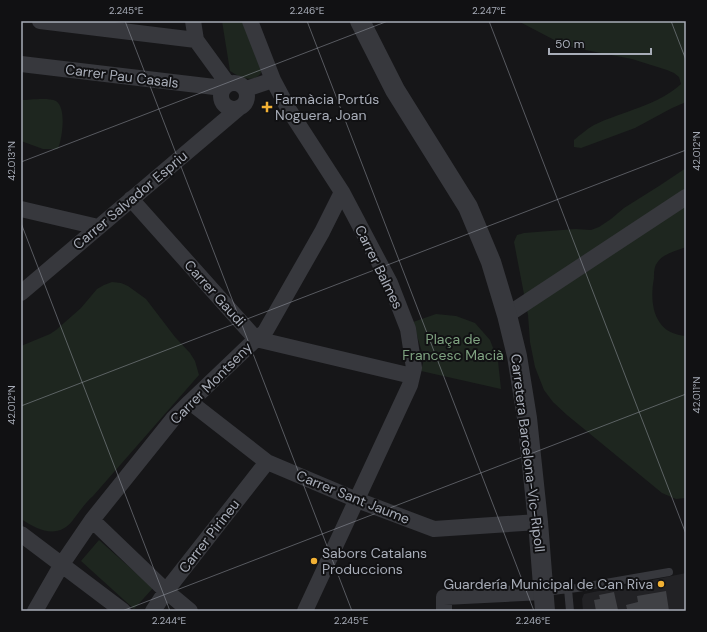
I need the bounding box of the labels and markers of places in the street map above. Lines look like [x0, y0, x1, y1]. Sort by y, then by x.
place label: Farmàcia Portús Noguera, Joan [275, 90, 379, 124]
marker: Farmàcia Portús Noguera, Joan [262, 102, 272, 112]
place label: Sabors Catalans Produccions [322, 544, 427, 578]
marker: Sabors Catalans Produccions [309, 556, 319, 566]
place label: Guardería Municipal de Can Riva [443, 575, 653, 593]
marker: Guardería Municipal de Can Riva [656, 579, 666, 589]

